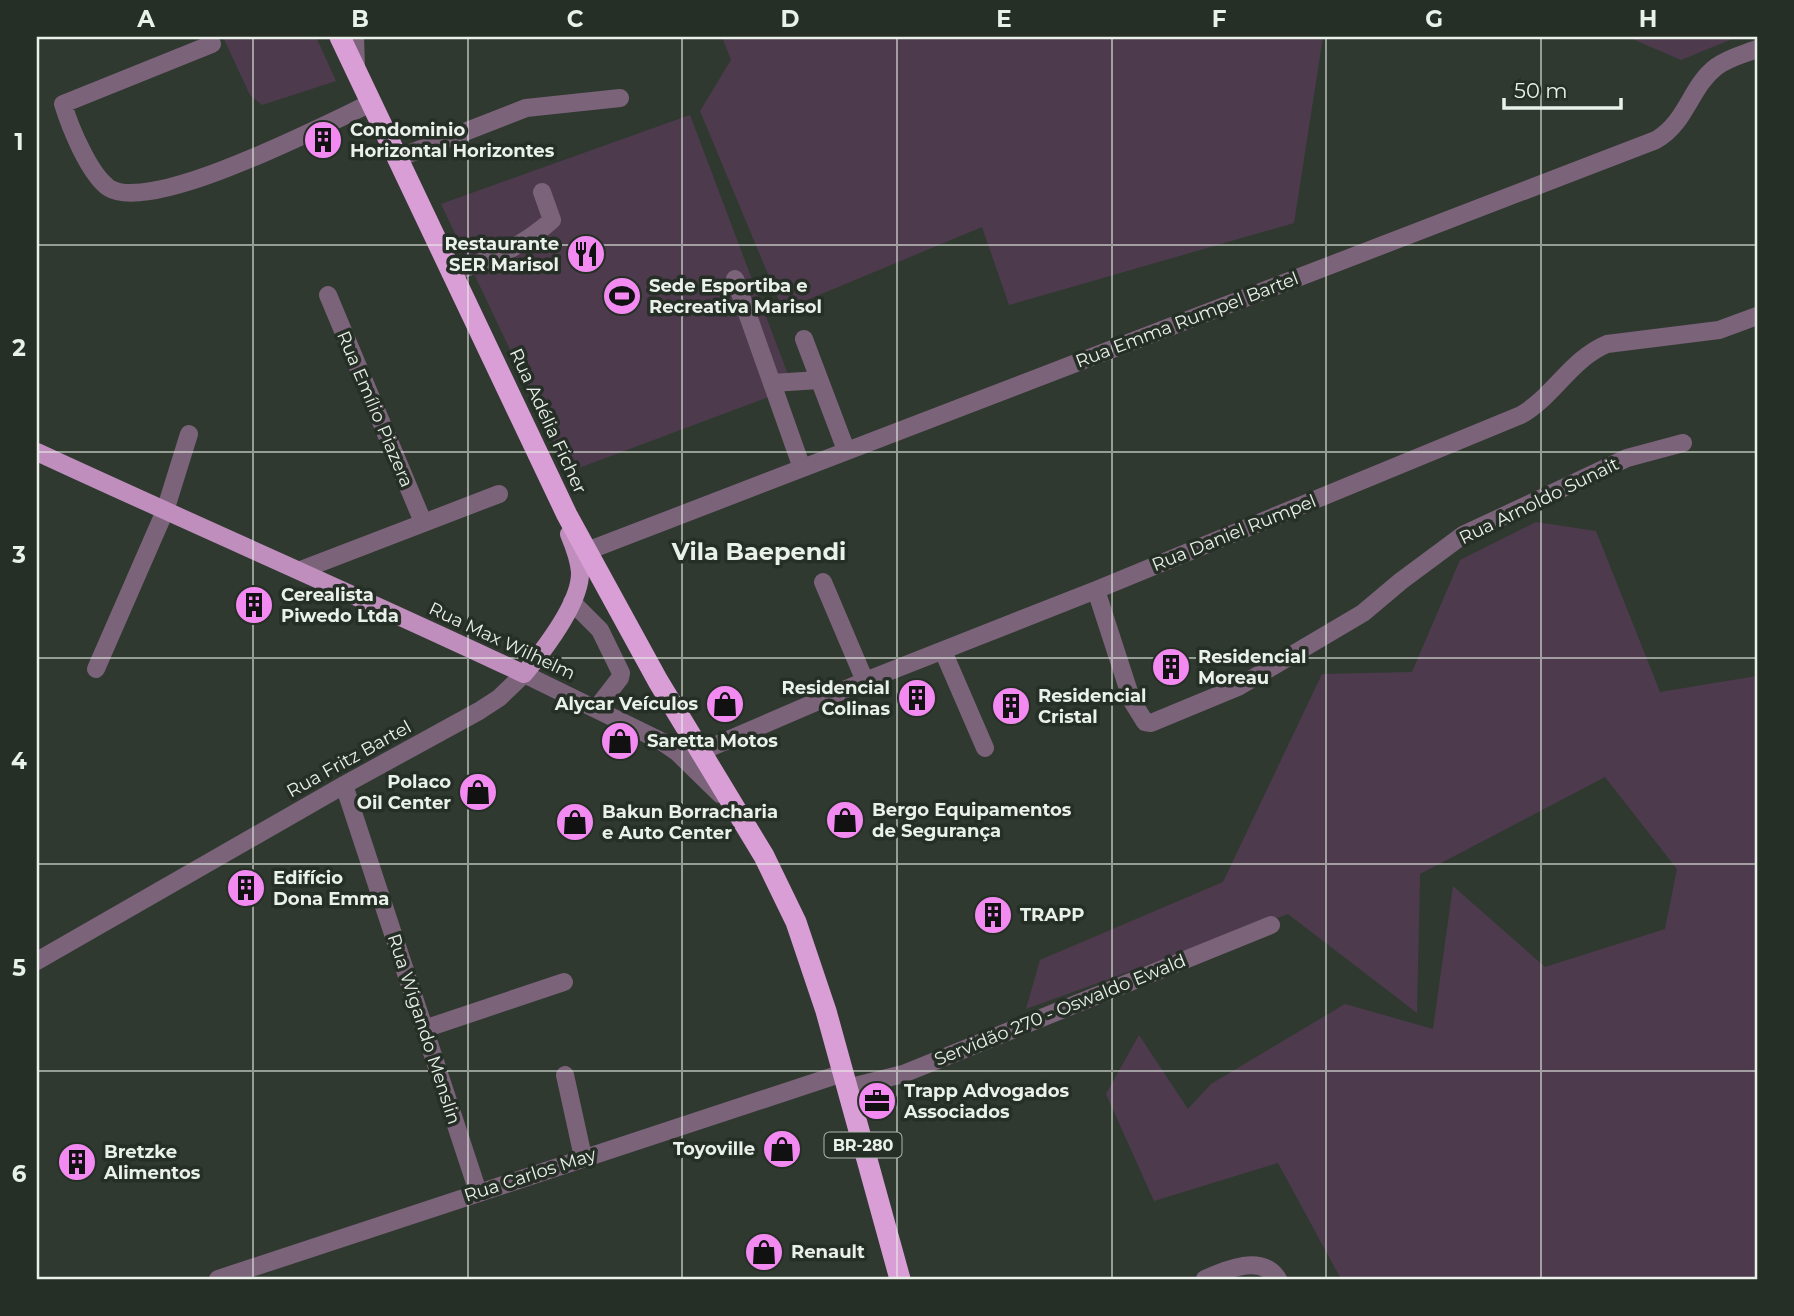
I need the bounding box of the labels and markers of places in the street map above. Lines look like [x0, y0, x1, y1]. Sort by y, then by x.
building icon: Condominio Horizontal Horizontes [302, 119, 344, 161]
place label: Condominio Horizontal Horizontes [350, 119, 555, 162]
place label: Restaurante SER Marisol [444, 233, 559, 276]
restaurant icon: Restaurante SER Marisol [565, 233, 607, 275]
sports icon: Sede Esportiba e Recreativa Marisol [601, 275, 643, 317]
place label: Sede Esportiba e Recreativa Marisol [649, 275, 822, 318]
building icon: Cerealista Piwedo Ltda [233, 584, 275, 626]
place label: Cerealista Piwedo Ltda [281, 584, 399, 627]
building icon: Residencial Moreau [1150, 646, 1192, 688]
place label: Residencial Moreau [1198, 646, 1306, 689]
place label: Residencial Colinas [782, 677, 890, 720]
building icon: Residencial Colinas [896, 677, 938, 719]
shop icon: Alycar Veículos [704, 683, 746, 725]
building icon: Residencial Cristal [990, 685, 1032, 727]
place label: Residencial Cristal [1038, 685, 1146, 728]
place label: Alycar Veículos [554, 693, 698, 715]
shop icon: Saretta Motos [599, 720, 641, 762]
place label: Saretta Motos [647, 730, 778, 752]
place label: Polaco Oil Center [357, 771, 451, 814]
shop icon: Polaco Oil Center [457, 771, 499, 813]
shop icon: Bergo Equipamentos de Segurança [824, 799, 866, 841]
place label: Bergo Equipamentos de Segurança [872, 799, 1072, 842]
shop icon: Bakun Borracharia e Auto Center [554, 801, 596, 843]
place label: Bakun Borracharia e Auto Center [602, 801, 778, 844]
building icon: Edifício Dona Emma [225, 867, 267, 909]
place label: Edifício Dona Emma [273, 867, 389, 910]
building icon: TRAPP [972, 894, 1014, 936]
place label: TRAPP [1020, 904, 1084, 926]
office icon: Trapp Advogados Associados [856, 1080, 898, 1122]
place label: Trapp Advogados Associados [903, 1080, 1069, 1123]
shop icon: Toyoville [761, 1128, 803, 1170]
place label: Toyoville [673, 1138, 755, 1160]
building icon: Bretzke Alimentos [56, 1141, 98, 1183]
place label: Bretzke Alimentos [103, 1141, 201, 1184]
shop icon: Renault [743, 1231, 785, 1273]
place label: Renault [791, 1241, 865, 1263]

